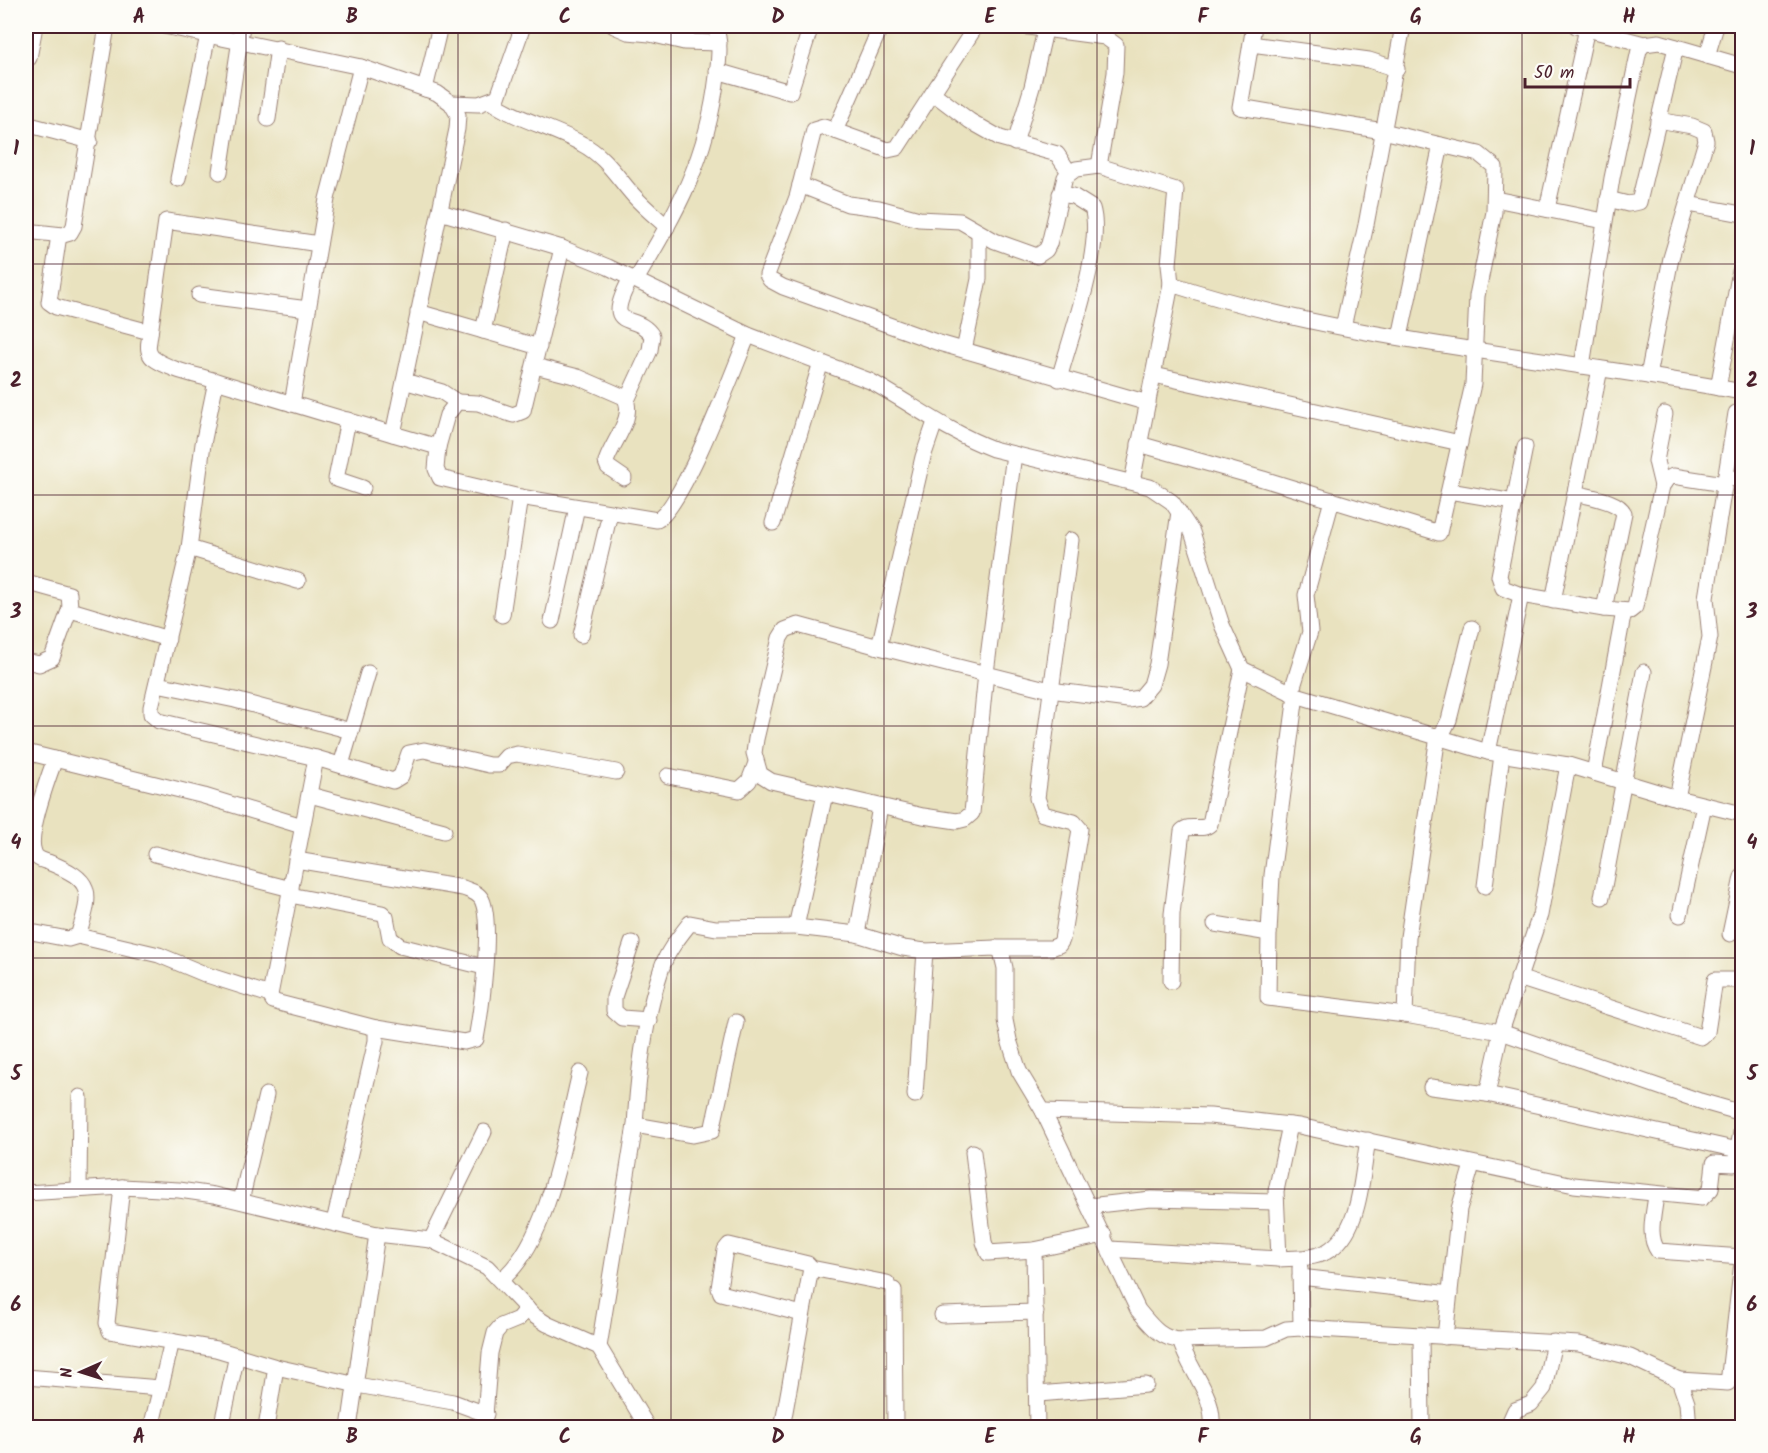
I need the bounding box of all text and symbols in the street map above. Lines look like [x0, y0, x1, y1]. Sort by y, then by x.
text: A [133, 2, 145, 34]
text: B [346, 2, 358, 34]
text: C [559, 2, 571, 34]
text: D [771, 2, 785, 34]
text: E [984, 2, 996, 34]
text: F [1198, 2, 1210, 34]
text: G [1410, 2, 1422, 34]
text: H [1622, 2, 1636, 34]
scale bar [1525, 51, 1630, 89]
text: 50 m [1534, 59, 1574, 88]
text: 1 [13, 134, 19, 166]
text: 1 [1749, 134, 1755, 166]
text: 2 [10, 366, 22, 398]
text: 2 [1746, 366, 1758, 398]
text: 3 [10, 597, 22, 629]
text: 3 [1746, 597, 1758, 629]
text: 4 [11, 828, 22, 860]
text: 4 [1747, 828, 1758, 860]
text: 5 [10, 1059, 23, 1091]
text: 5 [1746, 1059, 1759, 1091]
text: 6 [11, 1290, 22, 1322]
text: 6 [1747, 1290, 1758, 1322]
north arrow [51, 1342, 111, 1402]
text: N [55, 1367, 80, 1378]
text: A [133, 1422, 145, 1453]
text: B [346, 1422, 358, 1453]
text: C [559, 1422, 571, 1453]
text: D [771, 1422, 785, 1453]
text: E [984, 1422, 996, 1453]
text: F [1198, 1422, 1210, 1453]
text: G [1410, 1422, 1422, 1453]
text: H [1622, 1422, 1636, 1453]

